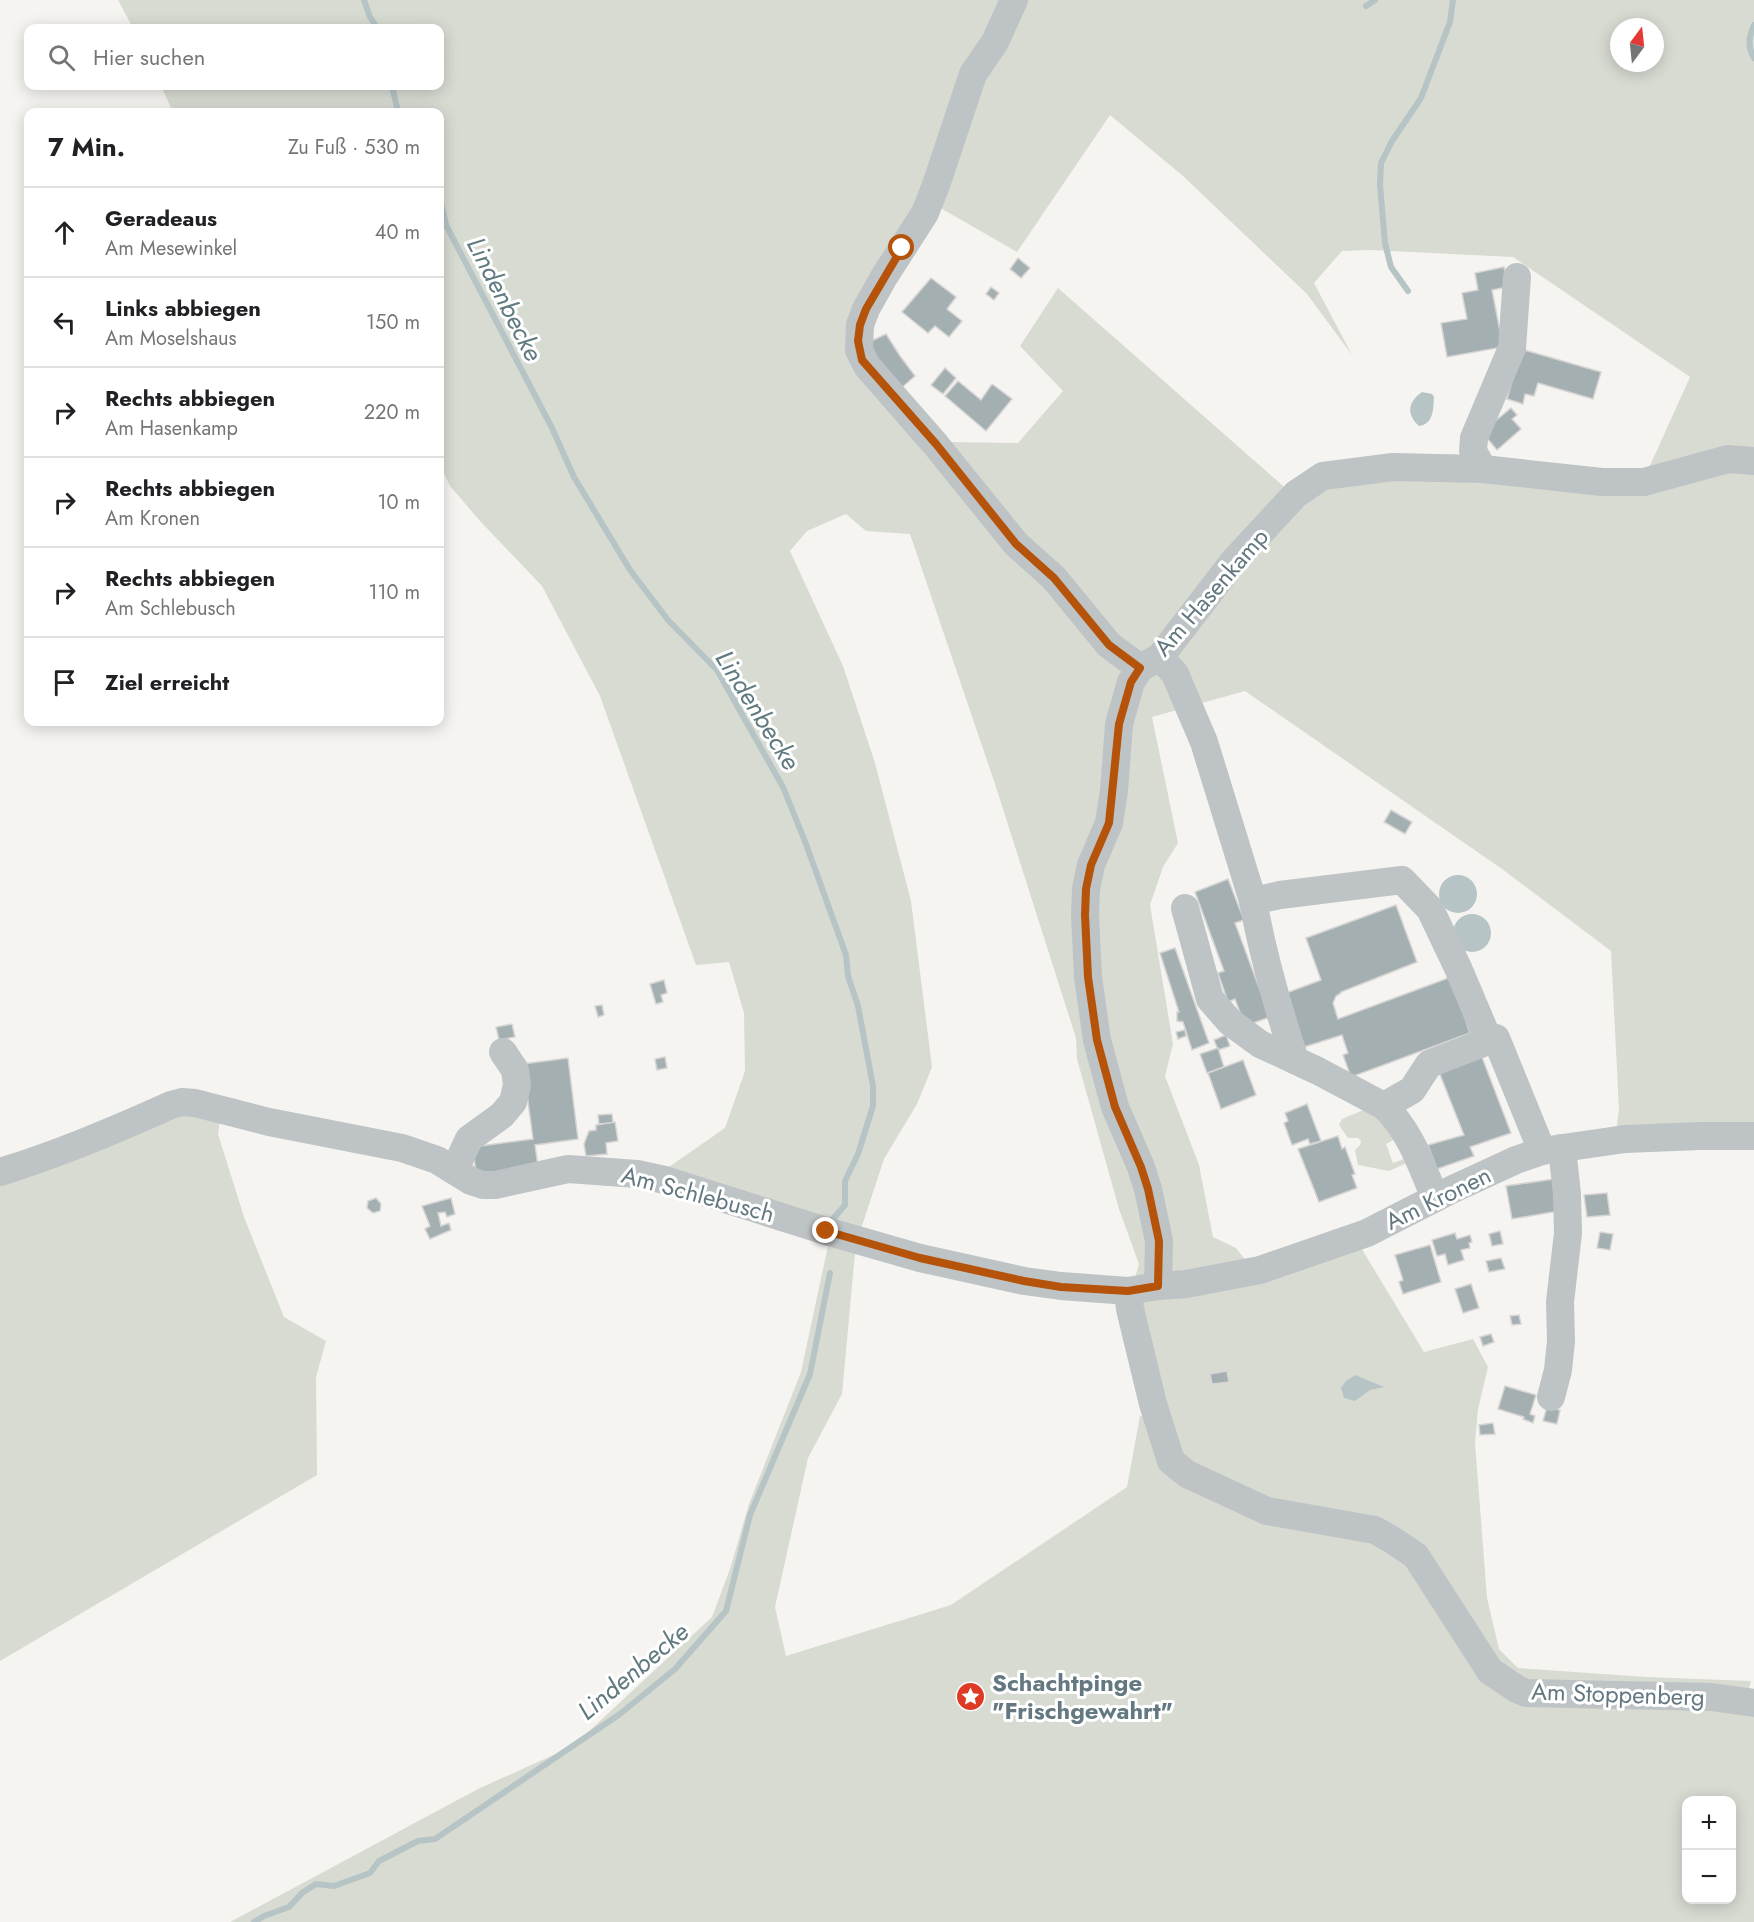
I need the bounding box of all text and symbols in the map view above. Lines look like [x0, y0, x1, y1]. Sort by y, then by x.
north arrow [1610, 18, 1664, 72]
search box [24, 24, 444, 90]
icon: search [45, 41, 78, 74]
text: Hier suchen [93, 41, 205, 73]
text: 7 Min. [48, 128, 125, 166]
text: Zu Fuß · 530 m [288, 133, 420, 162]
text: Geradeaus [105, 202, 217, 234]
icon: ahead [48, 216, 81, 249]
text: 40 m [375, 218, 420, 247]
water label: Lindenbecke [457, 230, 553, 368]
text: Am Mesewinkel [105, 234, 237, 263]
route start [888, 234, 914, 260]
text: Links abbiegen [105, 292, 261, 324]
icon: left [48, 306, 81, 339]
text: 150 m [366, 308, 420, 337]
text: Am Moselshaus [105, 324, 237, 353]
text: Rechts abbiegen [105, 382, 275, 414]
icon: right [48, 396, 81, 429]
text: 220 m [364, 398, 420, 427]
text: Am Hasenkamp [105, 414, 238, 443]
text: Rechts abbiegen [105, 472, 275, 504]
icon: right [48, 486, 81, 519]
text: 10 m [377, 488, 420, 517]
text: Am Kronen [105, 504, 200, 533]
street label: Am Hasenkamp [1145, 520, 1277, 664]
text: Rechts abbiegen [105, 562, 275, 594]
icon: right [48, 576, 81, 609]
text: 110 m [368, 578, 420, 607]
text: Am Schlebusch [105, 594, 236, 623]
water label: Lindenbecke [706, 643, 810, 777]
icon: arrive [48, 666, 81, 699]
text: Ziel erreicht [105, 666, 229, 698]
street label: Am Schlebusch [618, 1157, 778, 1231]
street label: Am Kronen [1379, 1157, 1497, 1239]
route end [812, 1217, 838, 1243]
water label: Lindenbecke [569, 1613, 697, 1729]
place label: Schachtpinge "Frischgewahrt" [992, 1665, 1173, 1728]
street label: Am Stoppenberg [1531, 1673, 1705, 1715]
place icon: Schachtpinge "Frischgewahrt" [955, 1680, 987, 1712]
map controls [1682, 1796, 1736, 1904]
button: + [1682, 1796, 1736, 1850]
button: − [1682, 1850, 1736, 1904]

